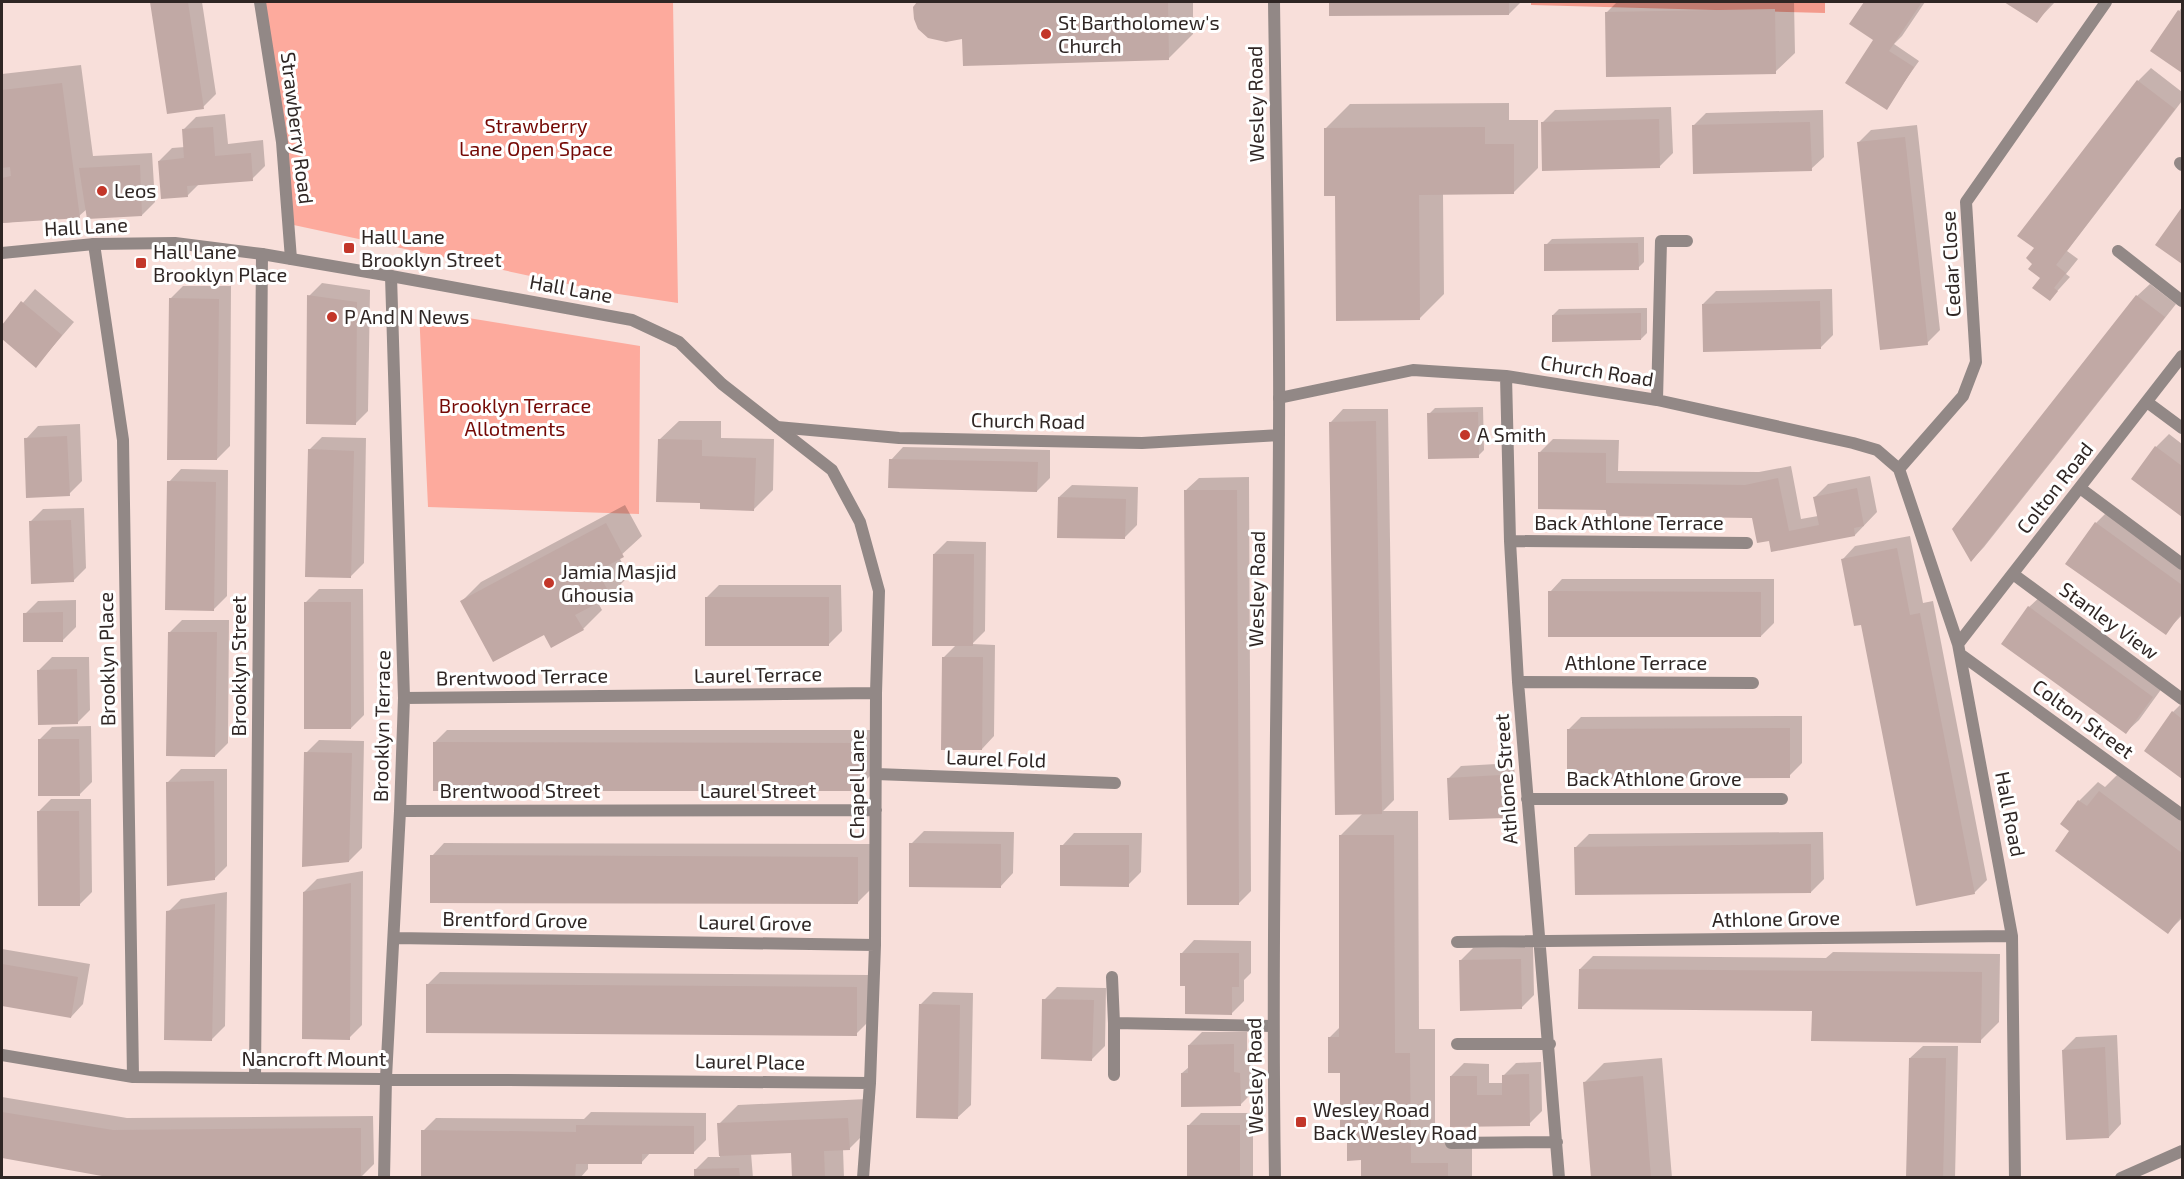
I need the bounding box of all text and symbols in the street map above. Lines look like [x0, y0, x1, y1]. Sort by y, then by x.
place label: St Bartholomew's Church [1058, 10, 1220, 57]
marker: St Bartholomew's Church [1039, 27, 1053, 41]
street label: Wesley Road [1242, 45, 1268, 163]
street label: Strawberry Road [277, 50, 319, 205]
park label: Strawberry Lane Open Space [459, 113, 613, 160]
place label: Leos [114, 178, 157, 202]
marker: Leos [95, 184, 109, 198]
street label: Cedar Close [1935, 210, 1965, 318]
street label: Hall Lane [43, 212, 128, 240]
place label: Hall Lane Brooklyn Street [361, 224, 502, 271]
place label: Hall Lane Brooklyn Place [153, 239, 287, 286]
marker: Hall Lane Brooklyn Street [342, 241, 356, 255]
marker: Hall Lane Brooklyn Place [134, 256, 148, 270]
street label: Hall Lane [528, 269, 615, 307]
place label: P And N News [344, 304, 469, 328]
marker: P And N News [325, 310, 339, 324]
street label: Church Road [1539, 349, 1655, 391]
park label: Brooklyn Terrace Allotments [439, 393, 591, 440]
street label: Church Road [971, 407, 1085, 433]
place label: A Smith [1477, 422, 1546, 446]
marker: A Smith [1458, 428, 1472, 442]
street label: Colton Road [2011, 437, 2097, 538]
street label: Back Athlone Terrace [1534, 510, 1724, 534]
street label: Wesley Road [1243, 530, 1269, 648]
place label: Jamia Masjid Ghousia [561, 559, 677, 606]
marker: Jamia Masjid Ghousia [542, 576, 556, 590]
street label: Stanley View [2055, 576, 2164, 664]
street label: Brooklyn Place [93, 592, 119, 726]
street label: Brooklyn Street [226, 595, 250, 736]
street label: Brooklyn Terrace [368, 650, 394, 802]
street label: Athlone Terrace [1565, 650, 1707, 674]
street label: Laurel Terrace [694, 661, 822, 687]
street label: Brentwood Terrace [436, 662, 608, 690]
street label: Colton Street [2028, 673, 2139, 763]
street label: Athlone Street [1488, 712, 1522, 845]
street label: Chapel Lane [844, 729, 868, 839]
street label: Laurel Fold [946, 744, 1047, 772]
street label: Back Athlone Grove [1566, 766, 1742, 790]
street label: Hall Road [1991, 769, 2031, 858]
street label: Brentwood Street [440, 778, 601, 802]
street label: Laurel Street [700, 778, 817, 802]
street label: Athlone Grove [1712, 905, 1840, 931]
street label: Brentford Grove [442, 906, 588, 932]
street label: Laurel Grove [698, 909, 812, 935]
street label: Wesley Road [1241, 1017, 1267, 1135]
street label: Nancroft Mount [242, 1046, 387, 1070]
street label: Laurel Place [695, 1048, 805, 1074]
place label: Wesley Road Back Wesley Road [1313, 1097, 1477, 1144]
marker: Wesley Road Back Wesley Road [1294, 1115, 1308, 1129]

